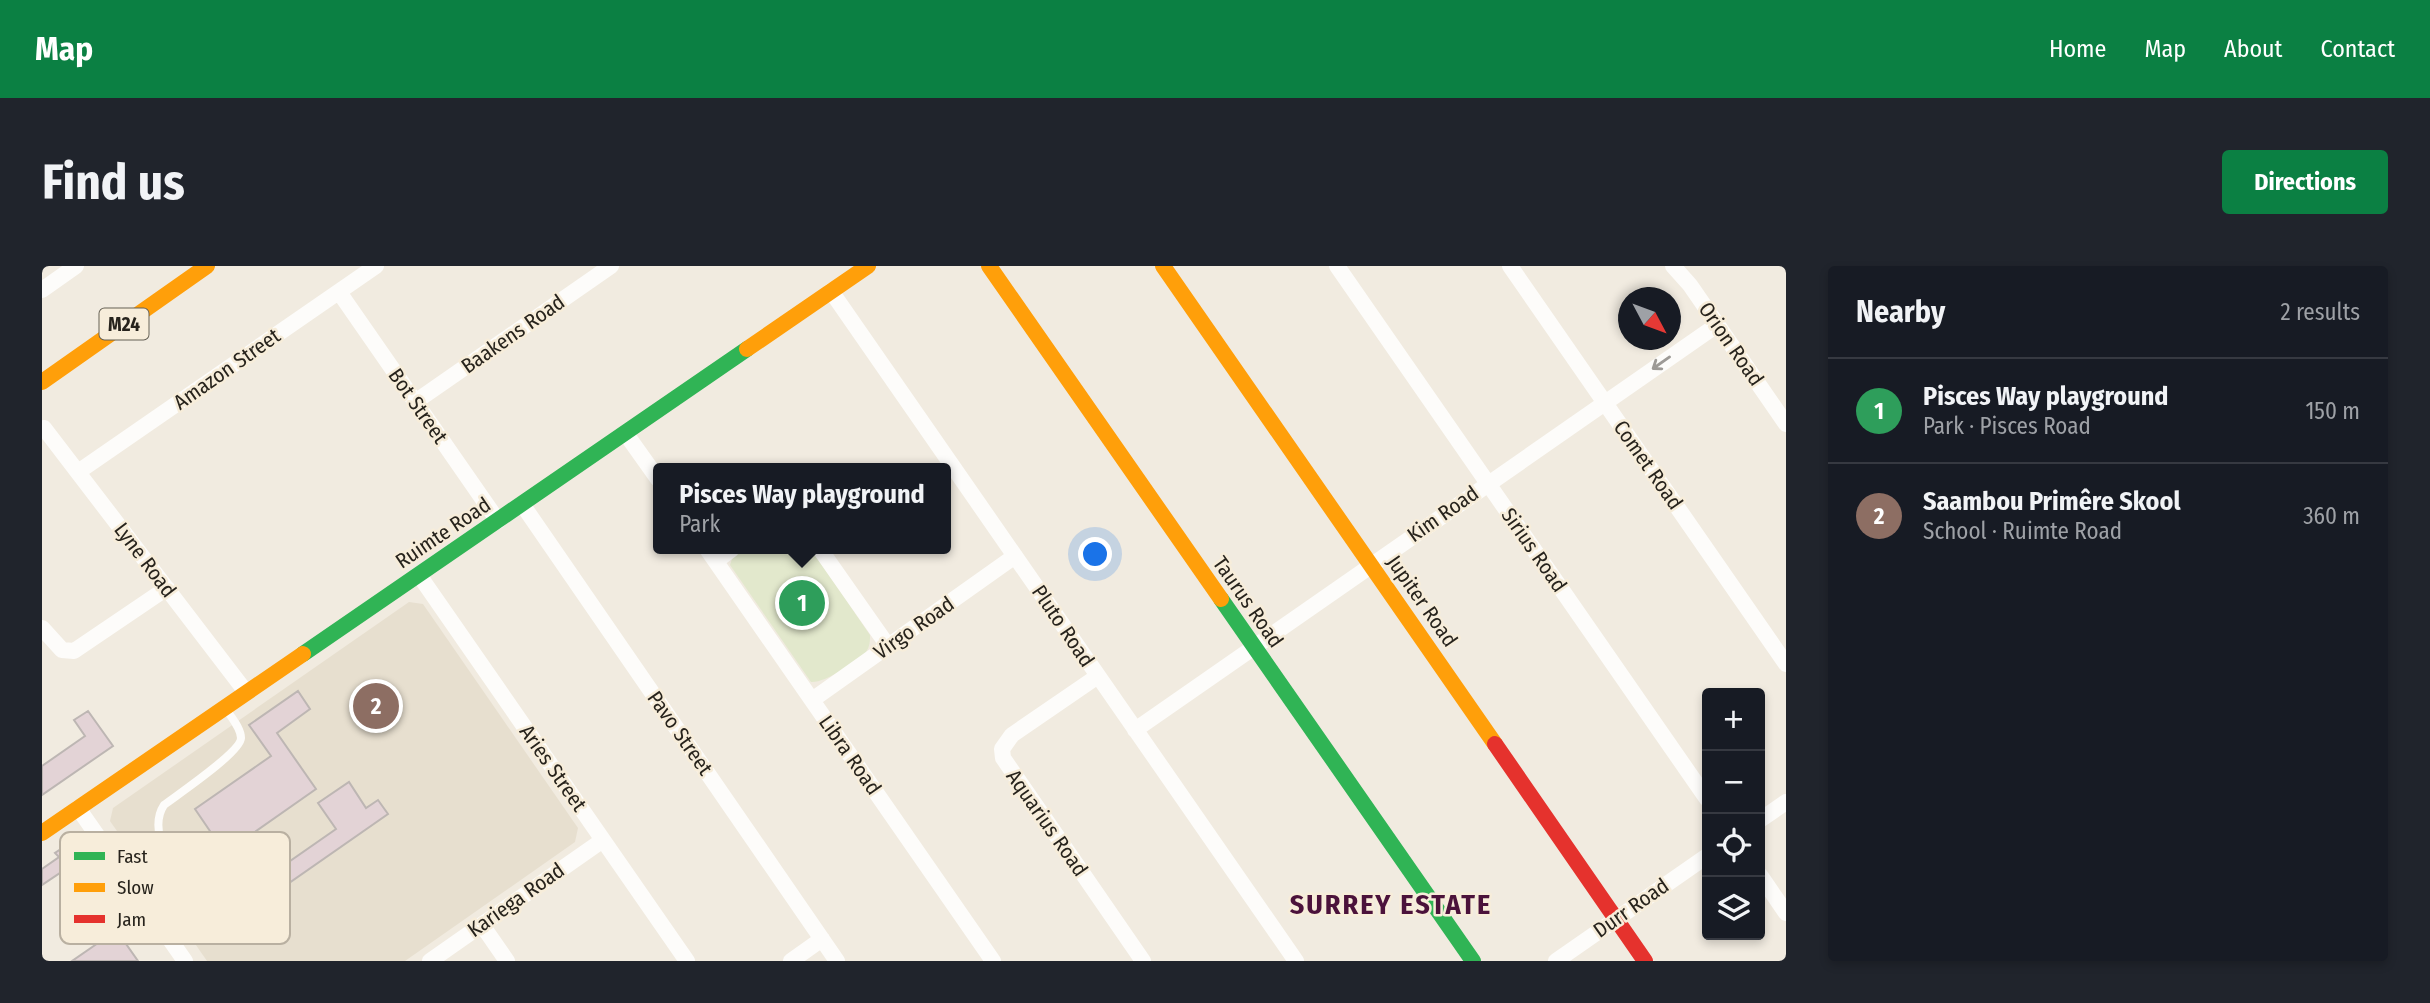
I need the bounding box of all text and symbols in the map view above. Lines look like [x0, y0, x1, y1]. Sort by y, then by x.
text: Map [35, 29, 93, 69]
text: Home [2049, 35, 2106, 63]
text: Map [2144, 35, 2186, 63]
text: About [2224, 35, 2282, 63]
text: Contact [2320, 35, 2395, 63]
button: Directions [2222, 150, 2388, 214]
text: Find us [42, 153, 185, 212]
north arrow [1618, 287, 1681, 350]
street label: Baakens Road [456, 289, 570, 379]
text: Nearby [1856, 294, 1945, 330]
street label: Orion Road [1693, 297, 1769, 391]
text: 2 results [2280, 298, 2360, 326]
road number: M24 [99, 309, 148, 340]
street label: Amazon Street [169, 323, 285, 415]
one-way arrow [1652, 356, 1671, 371]
street label: Bot Street [383, 363, 453, 449]
text: Pisces Way playground [1923, 381, 2168, 412]
text: 1 [1874, 397, 1884, 425]
text: 150 m [2305, 397, 2360, 425]
text: Park · Pisces Road [1923, 412, 2091, 440]
street label: Comet Road [1608, 415, 1688, 515]
popup [653, 463, 951, 554]
text: Pisces Way playground [679, 479, 925, 510]
street label: Kim Road [1402, 480, 1484, 548]
text: Saambou Primêre Skool [1923, 486, 2180, 517]
street label: Ruimte Road [390, 492, 496, 574]
text: 2 [1874, 502, 1884, 530]
text: 360 m [2303, 502, 2360, 530]
street label: Sirius Road [1496, 503, 1572, 597]
text: Park [679, 510, 720, 538]
street label: Lyne Road [108, 517, 182, 603]
text: School · Ruimte Road [1923, 517, 2122, 545]
your location [1078, 537, 1112, 571]
street label: Jupiter Road [1381, 550, 1463, 652]
street label: Taurus Road [1207, 551, 1289, 653]
pin: 1 [779, 577, 825, 629]
street label: Pluto Road [1026, 580, 1100, 672]
street label: Virgo Road [869, 591, 959, 665]
pin: 2 [353, 680, 399, 732]
street label: Pavo Street [642, 686, 718, 780]
map controls [1702, 688, 1765, 940]
button: + [1702, 688, 1765, 751]
street label: Libra Road [813, 710, 887, 800]
street label: Aries Street [514, 720, 592, 816]
button: − [1702, 751, 1765, 814]
street label: Aquarius Road [1001, 765, 1093, 881]
button: locate [1702, 814, 1765, 877]
legend [60, 832, 290, 944]
text: Fast [117, 845, 148, 868]
street label: Kariega Road [462, 857, 570, 943]
street label: Durr Road [1588, 873, 1674, 943]
text: Slow [117, 876, 154, 899]
button: layers [1702, 877, 1765, 940]
district label: SURREY ESTATE [1290, 888, 1492, 921]
text: Jam [117, 908, 146, 931]

